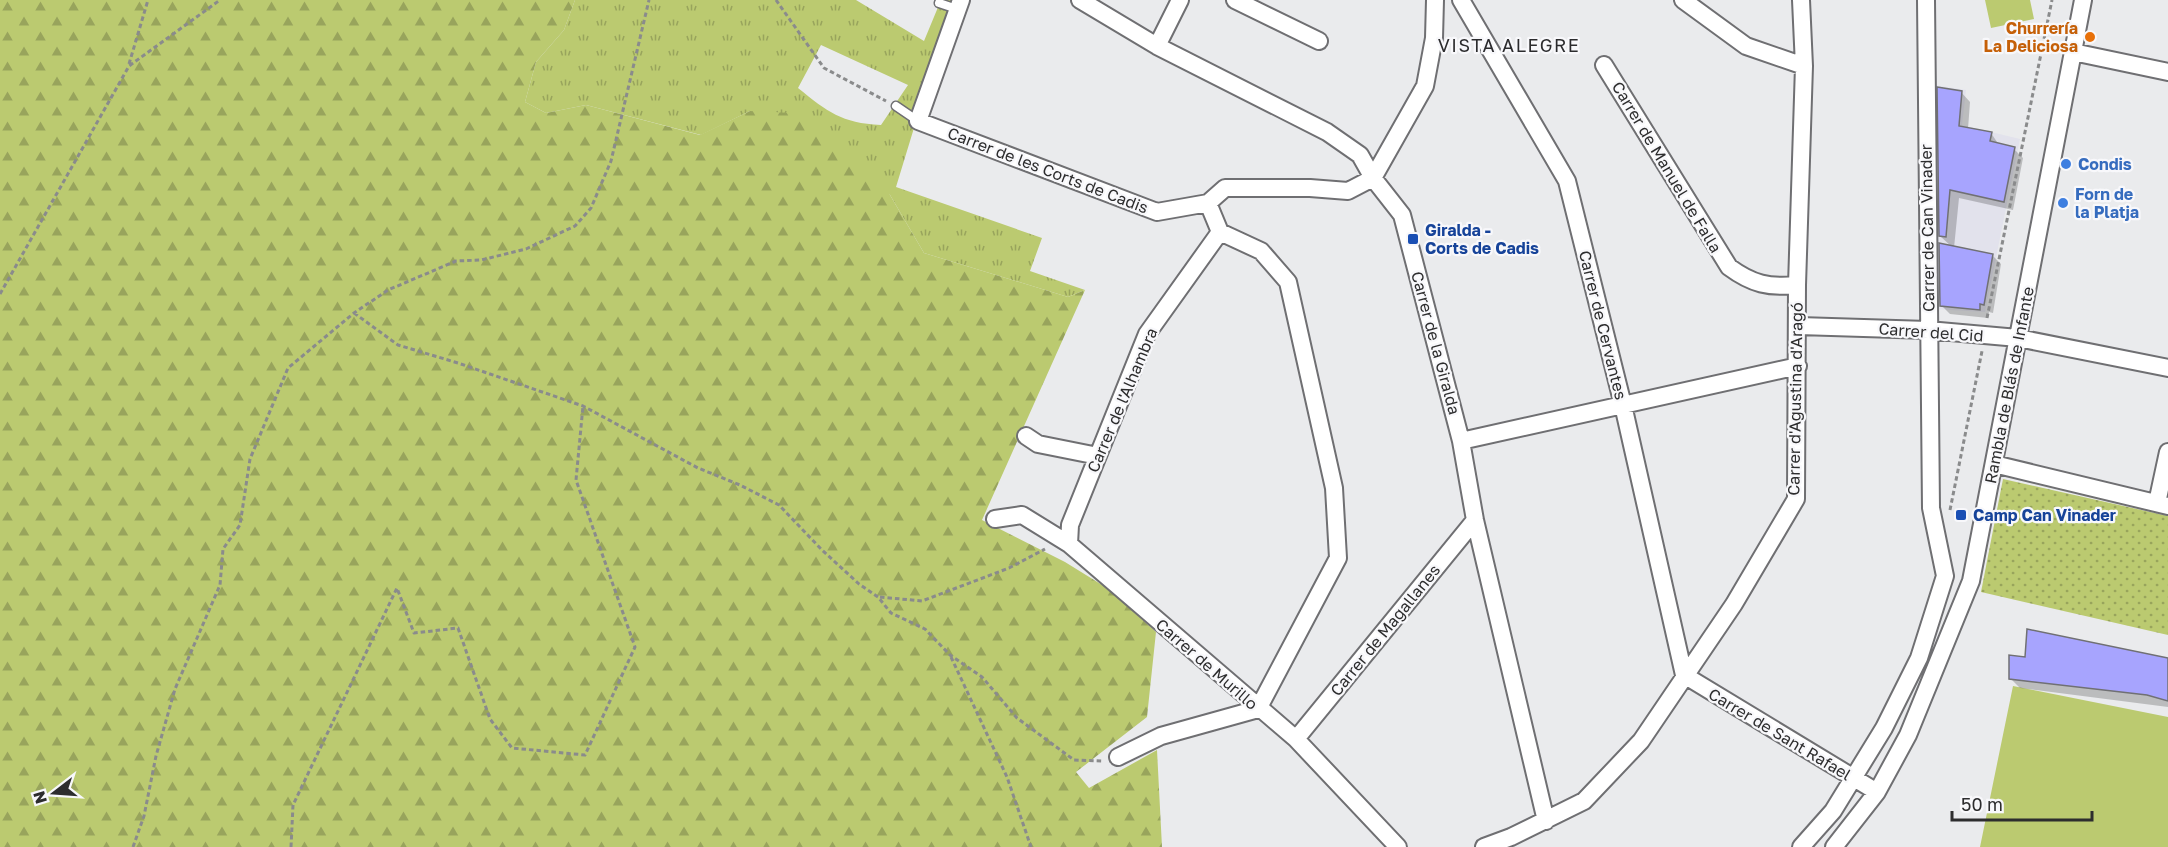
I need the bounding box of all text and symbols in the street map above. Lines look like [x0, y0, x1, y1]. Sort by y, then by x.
place label: Churrería La Deliciosa [1983, 18, 2078, 56]
marker: Churrería La Deliciosa [2083, 30, 2097, 44]
district label: VISTA ALEGRE [1438, 34, 1580, 56]
street label: Carrer de Manuel de Falla [1608, 78, 1726, 256]
street label: Carrer de les Corts de Cadis [945, 122, 1151, 218]
street label: Carrer de Can Vinader [1916, 144, 1938, 312]
place label: Condis [2078, 154, 2132, 174]
marker: Condis [2059, 157, 2073, 171]
place label: Forn de la Platja [2075, 184, 2139, 222]
marker: Forn de la Platja [2056, 196, 2070, 210]
place label: Giralda - Corts de Cadis [1425, 220, 1539, 258]
marker: Giralda - Corts de Cadis [1406, 232, 1420, 246]
street label: Carrer de Cervantes [1575, 248, 1631, 402]
street label: Carrer de la Giralda [1407, 269, 1465, 417]
street label: Rambla de Blás de Infante [1980, 285, 2038, 485]
street label: Carrer d'Agustina d'Aragó [1783, 302, 1807, 496]
street label: Carrer del Cid [1878, 318, 1984, 346]
street label: Carrer de l'Alhambra [1082, 325, 1162, 475]
place label: Camp Can Vinader [1973, 505, 2116, 525]
marker: Camp Can Vinader [1954, 508, 1968, 522]
street label: Carrer de Magallanes [1326, 560, 1444, 700]
street label: Carrer de Murillo [1152, 614, 1262, 714]
street label: Carrer de Sant Rafael [1705, 683, 1855, 785]
north arrow [24, 763, 84, 823]
scale bar [1952, 784, 2092, 822]
text: N [28, 789, 51, 806]
text: 50 m [1961, 793, 2003, 815]

